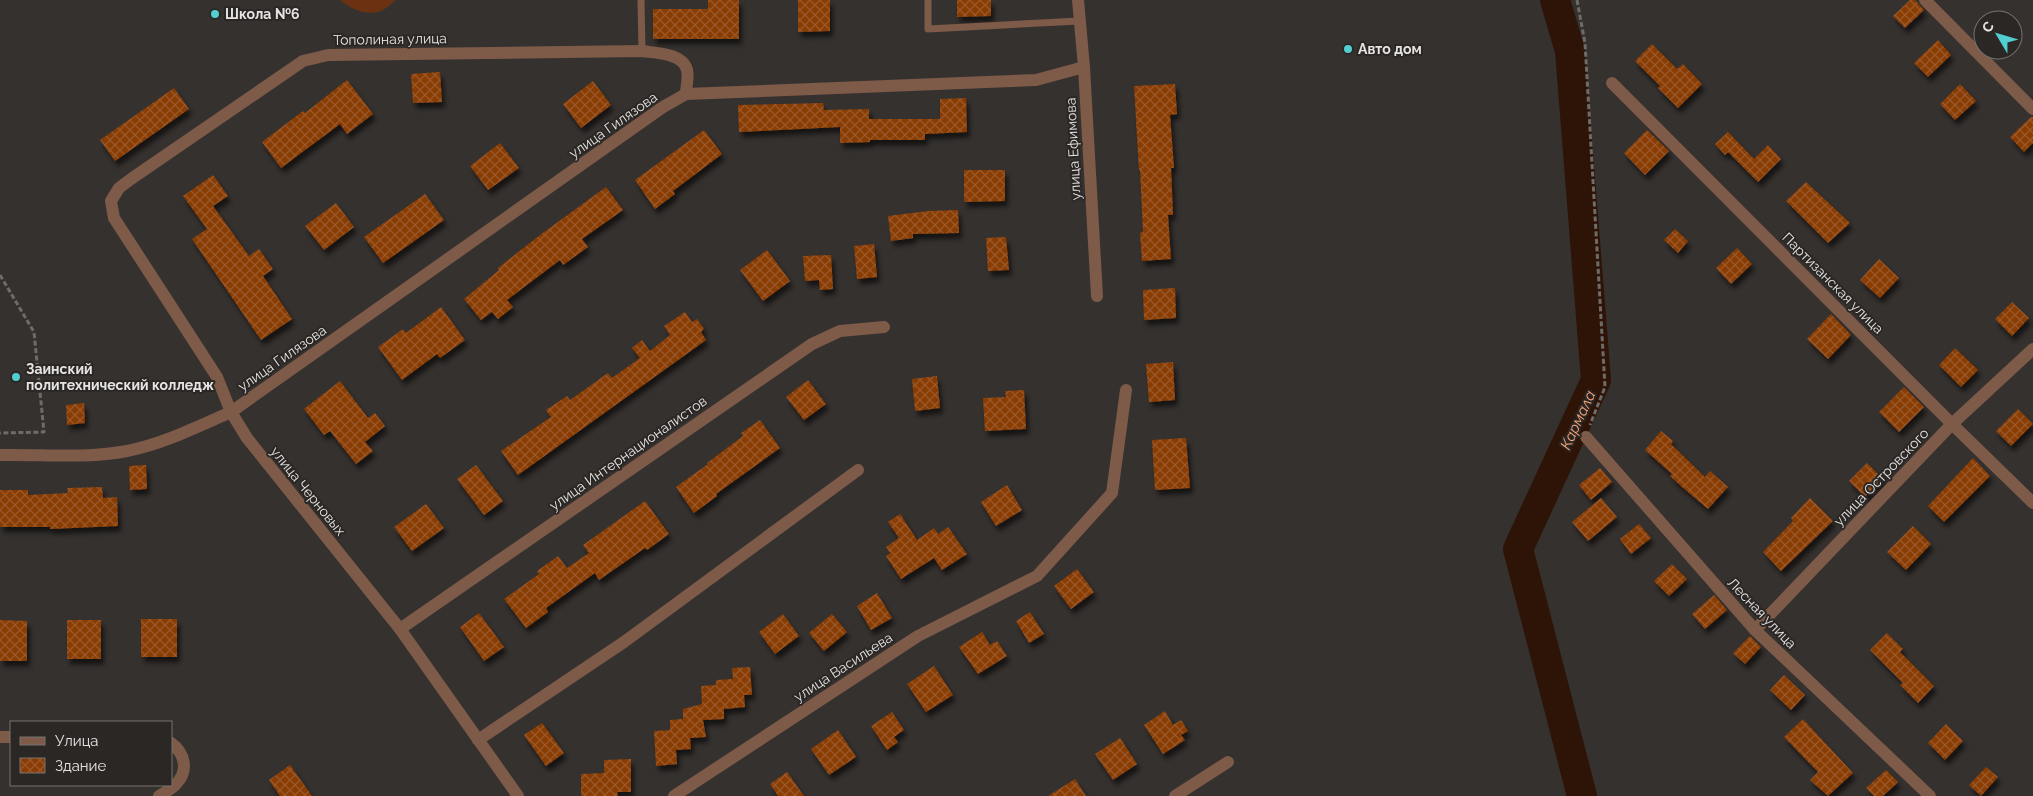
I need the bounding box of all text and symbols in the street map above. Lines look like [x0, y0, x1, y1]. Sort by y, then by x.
place label: Школа №6 [225, 6, 299, 22]
marker: Школа №6 [209, 8, 221, 20]
north arrow [1973, 10, 2023, 60]
text: С [1978, 18, 1997, 36]
street label: Тополиная улица [333, 30, 447, 48]
place label: Авто дом [1358, 41, 1422, 57]
marker: Авто дом [1342, 43, 1354, 55]
street label: улица Гилязова [566, 89, 660, 161]
street label: улица Ефимова [1062, 97, 1084, 201]
street label: Партизанская улица [1779, 229, 1887, 337]
street label: улица Гилязова [235, 322, 329, 394]
place label: Заинский политехнический колледж [26, 361, 214, 393]
marker: Заинский политехнический колледж [10, 371, 22, 383]
water label: Кармала [1557, 388, 1599, 452]
street label: улица Интернационалистов [546, 392, 710, 514]
street label: улица Островского [1830, 425, 1932, 529]
street label: улица Черновых [267, 443, 349, 539]
street label: Лесная улица [1724, 574, 1800, 652]
street label: улица Васильева [791, 629, 895, 705]
legend [10, 721, 172, 786]
text: Улица [55, 732, 99, 750]
text: Здание [55, 757, 107, 775]

